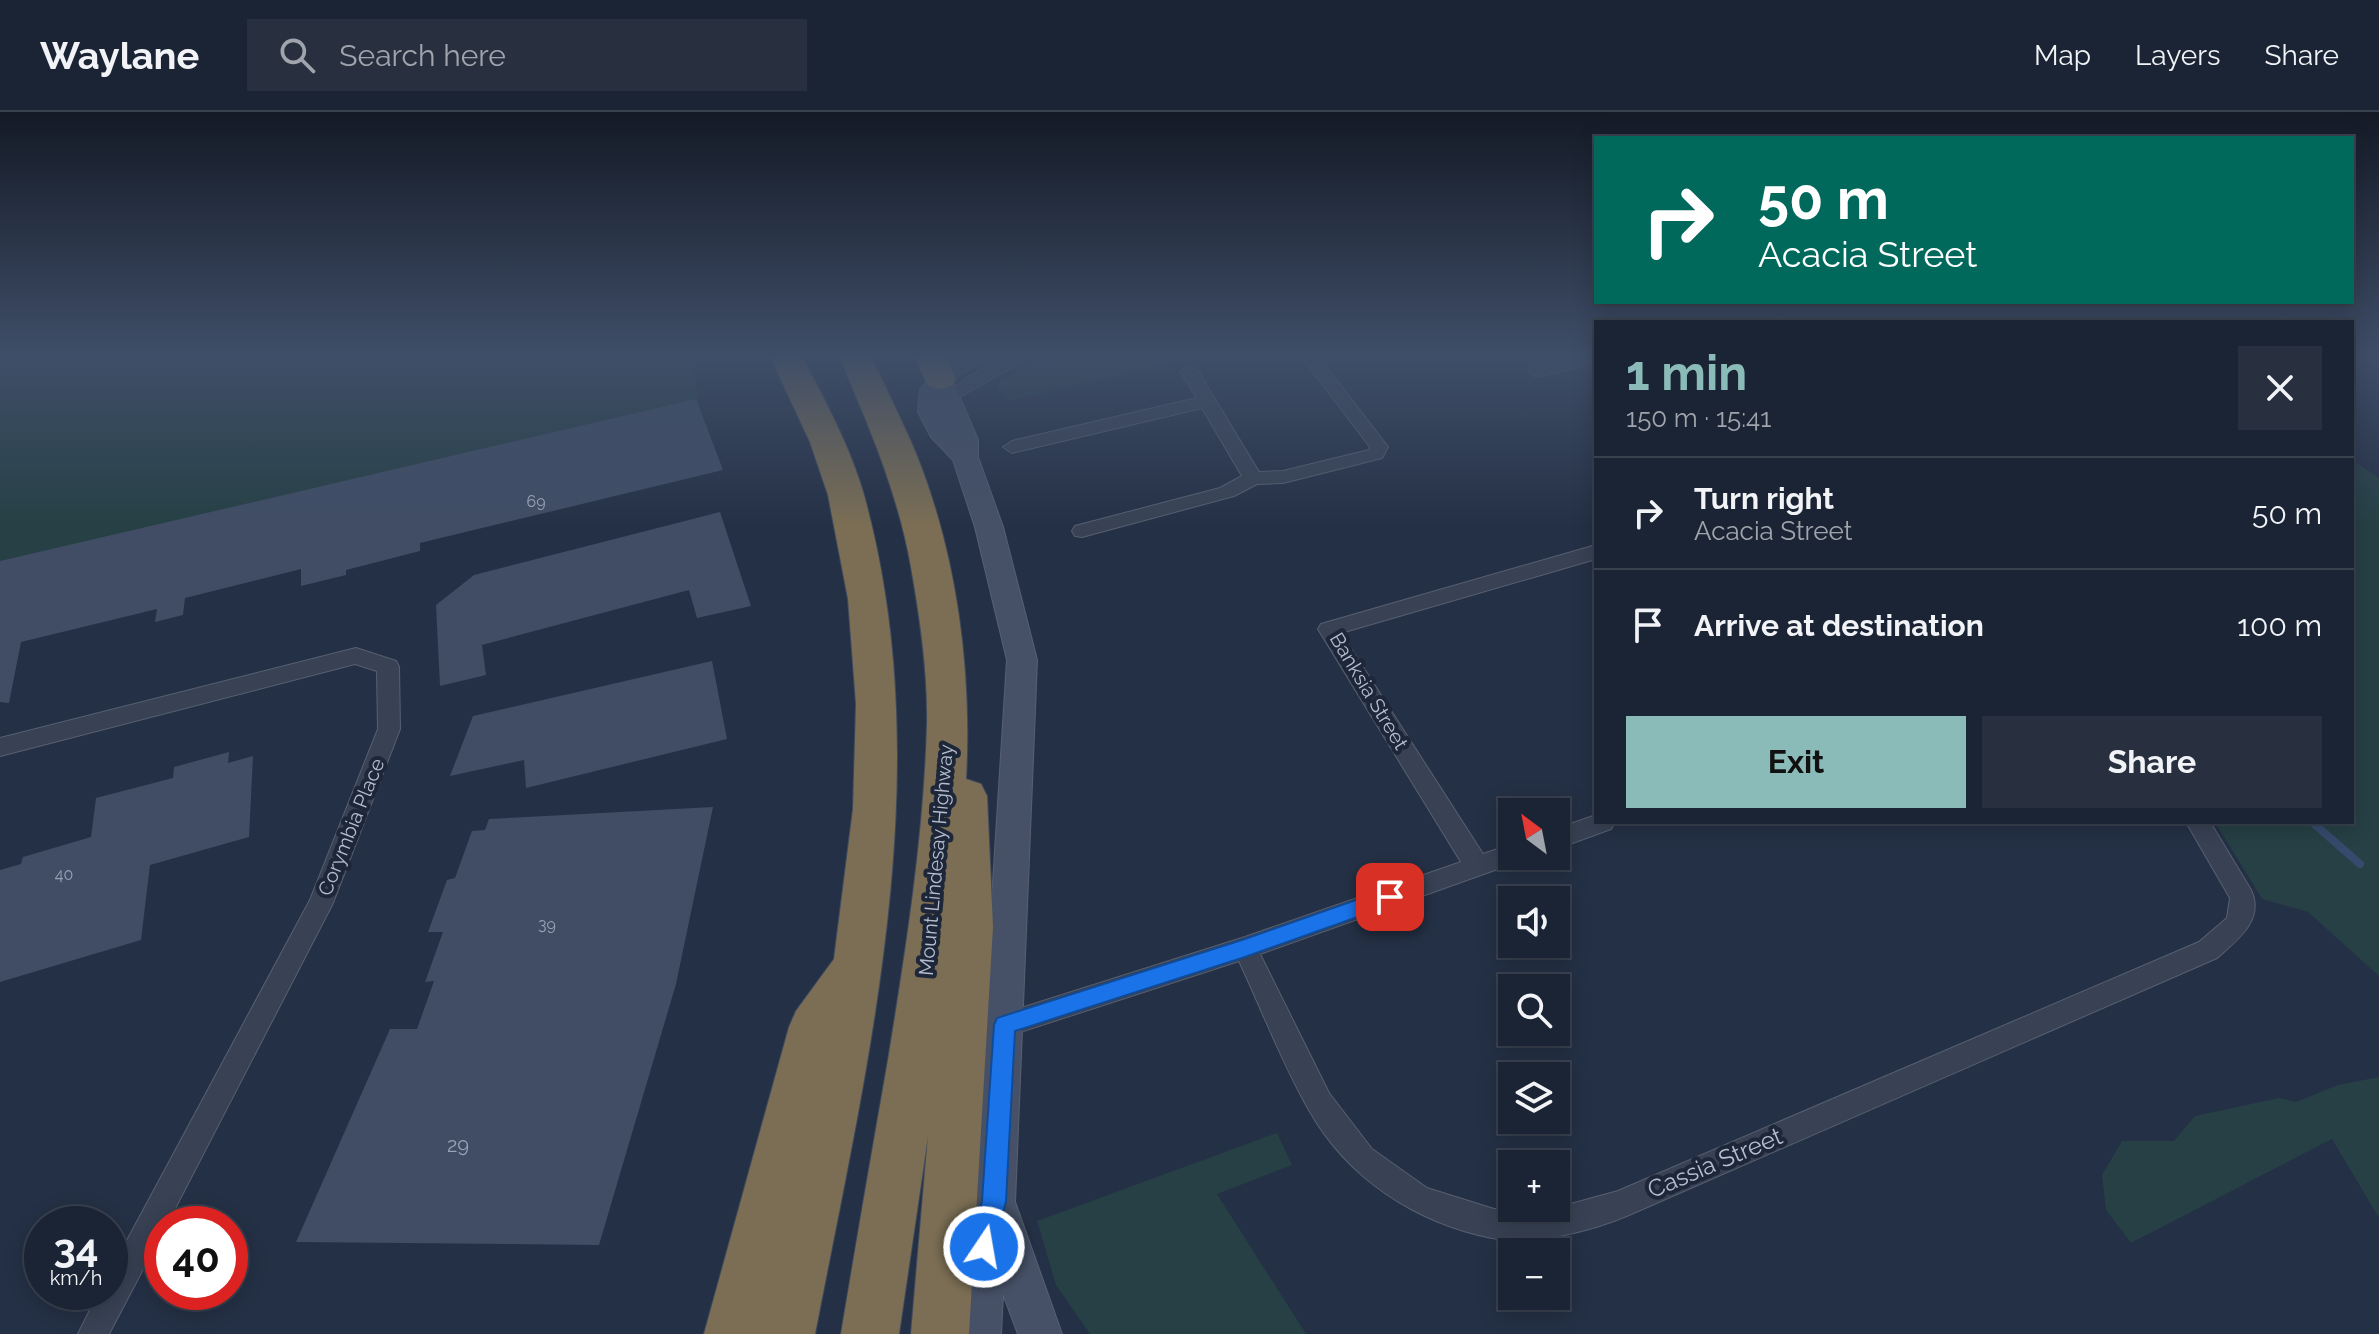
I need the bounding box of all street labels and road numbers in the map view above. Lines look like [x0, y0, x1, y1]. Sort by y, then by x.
street label: Banksia Street [1325, 628, 1413, 754]
street label: Mount Lindesay Highway [914, 743, 958, 977]
street label: Corymbia Place [313, 755, 390, 899]
street label: Cassia Street [1643, 1121, 1787, 1204]

